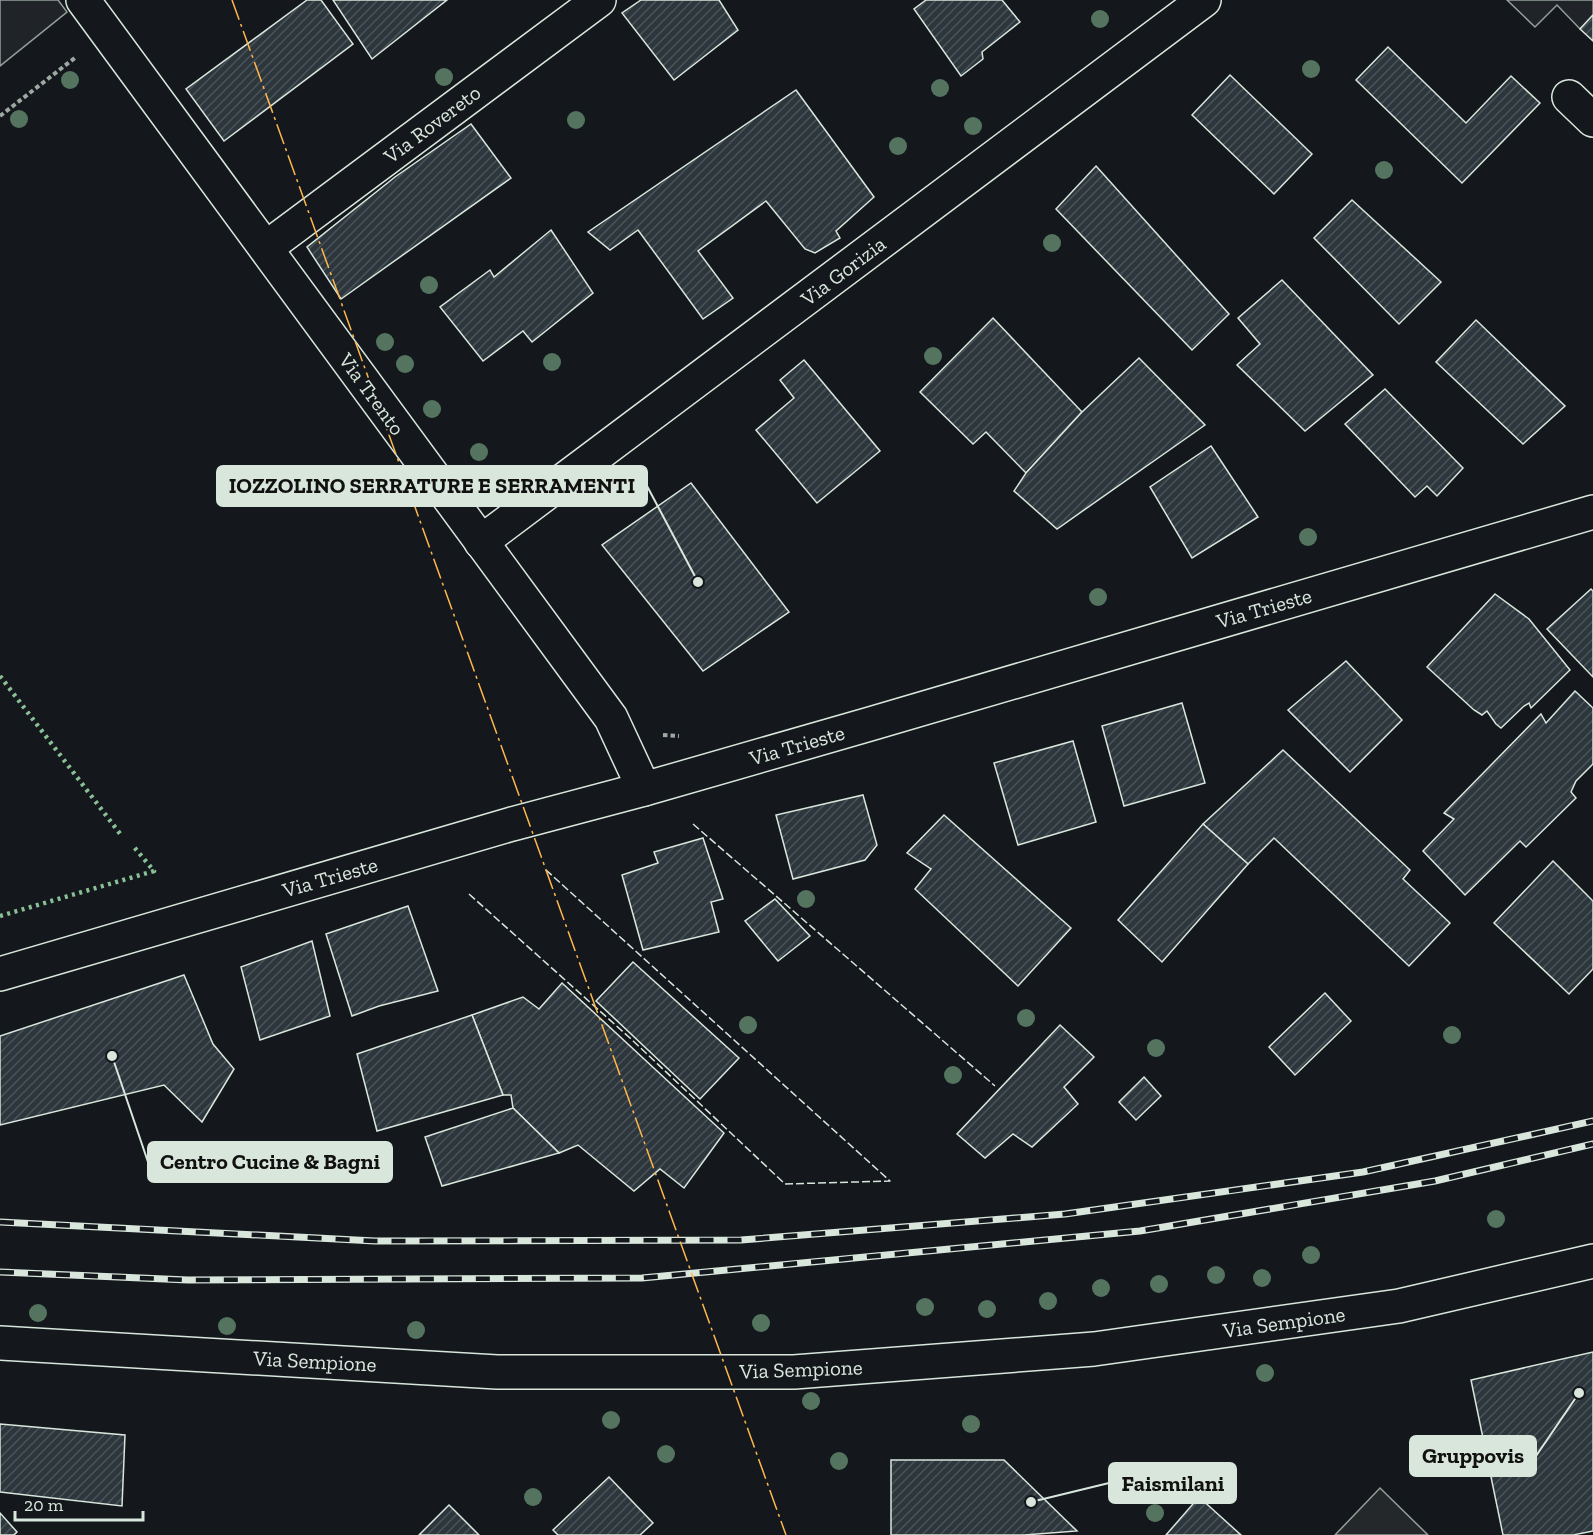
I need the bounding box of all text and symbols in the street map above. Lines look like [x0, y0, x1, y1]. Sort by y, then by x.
street label: Via Rovereto [378, 80, 485, 169]
street label: Via Gorizia [795, 231, 890, 312]
street label: Via Trento [333, 347, 410, 440]
callout: IOZZOLINO SERRATURE E SERRAMENTI [217, 466, 647, 506]
text: IOZZOLINO SERRATURE E SERRAMENTI [229, 472, 635, 499]
street label: Via Trieste [1213, 582, 1315, 634]
street label: Via Trieste [746, 719, 848, 771]
street label: Via Trieste [279, 851, 381, 903]
callout: Centro Cucine & Bagni [148, 1142, 392, 1182]
text: Centro Cucine & Bagni [160, 1148, 381, 1175]
street label: Via Sempione [1220, 1301, 1347, 1343]
street label: Via Sempione [252, 1345, 377, 1377]
street label: Via Sempione [738, 1354, 863, 1384]
callout: Gruppovis [1410, 1436, 1536, 1476]
text: Gruppovis [1422, 1442, 1524, 1469]
callout: Faismilani [1109, 1463, 1236, 1503]
text: Faismilani [1122, 1470, 1225, 1497]
scale bar [15, 1484, 142, 1522]
text: 20 m [24, 1494, 64, 1516]

